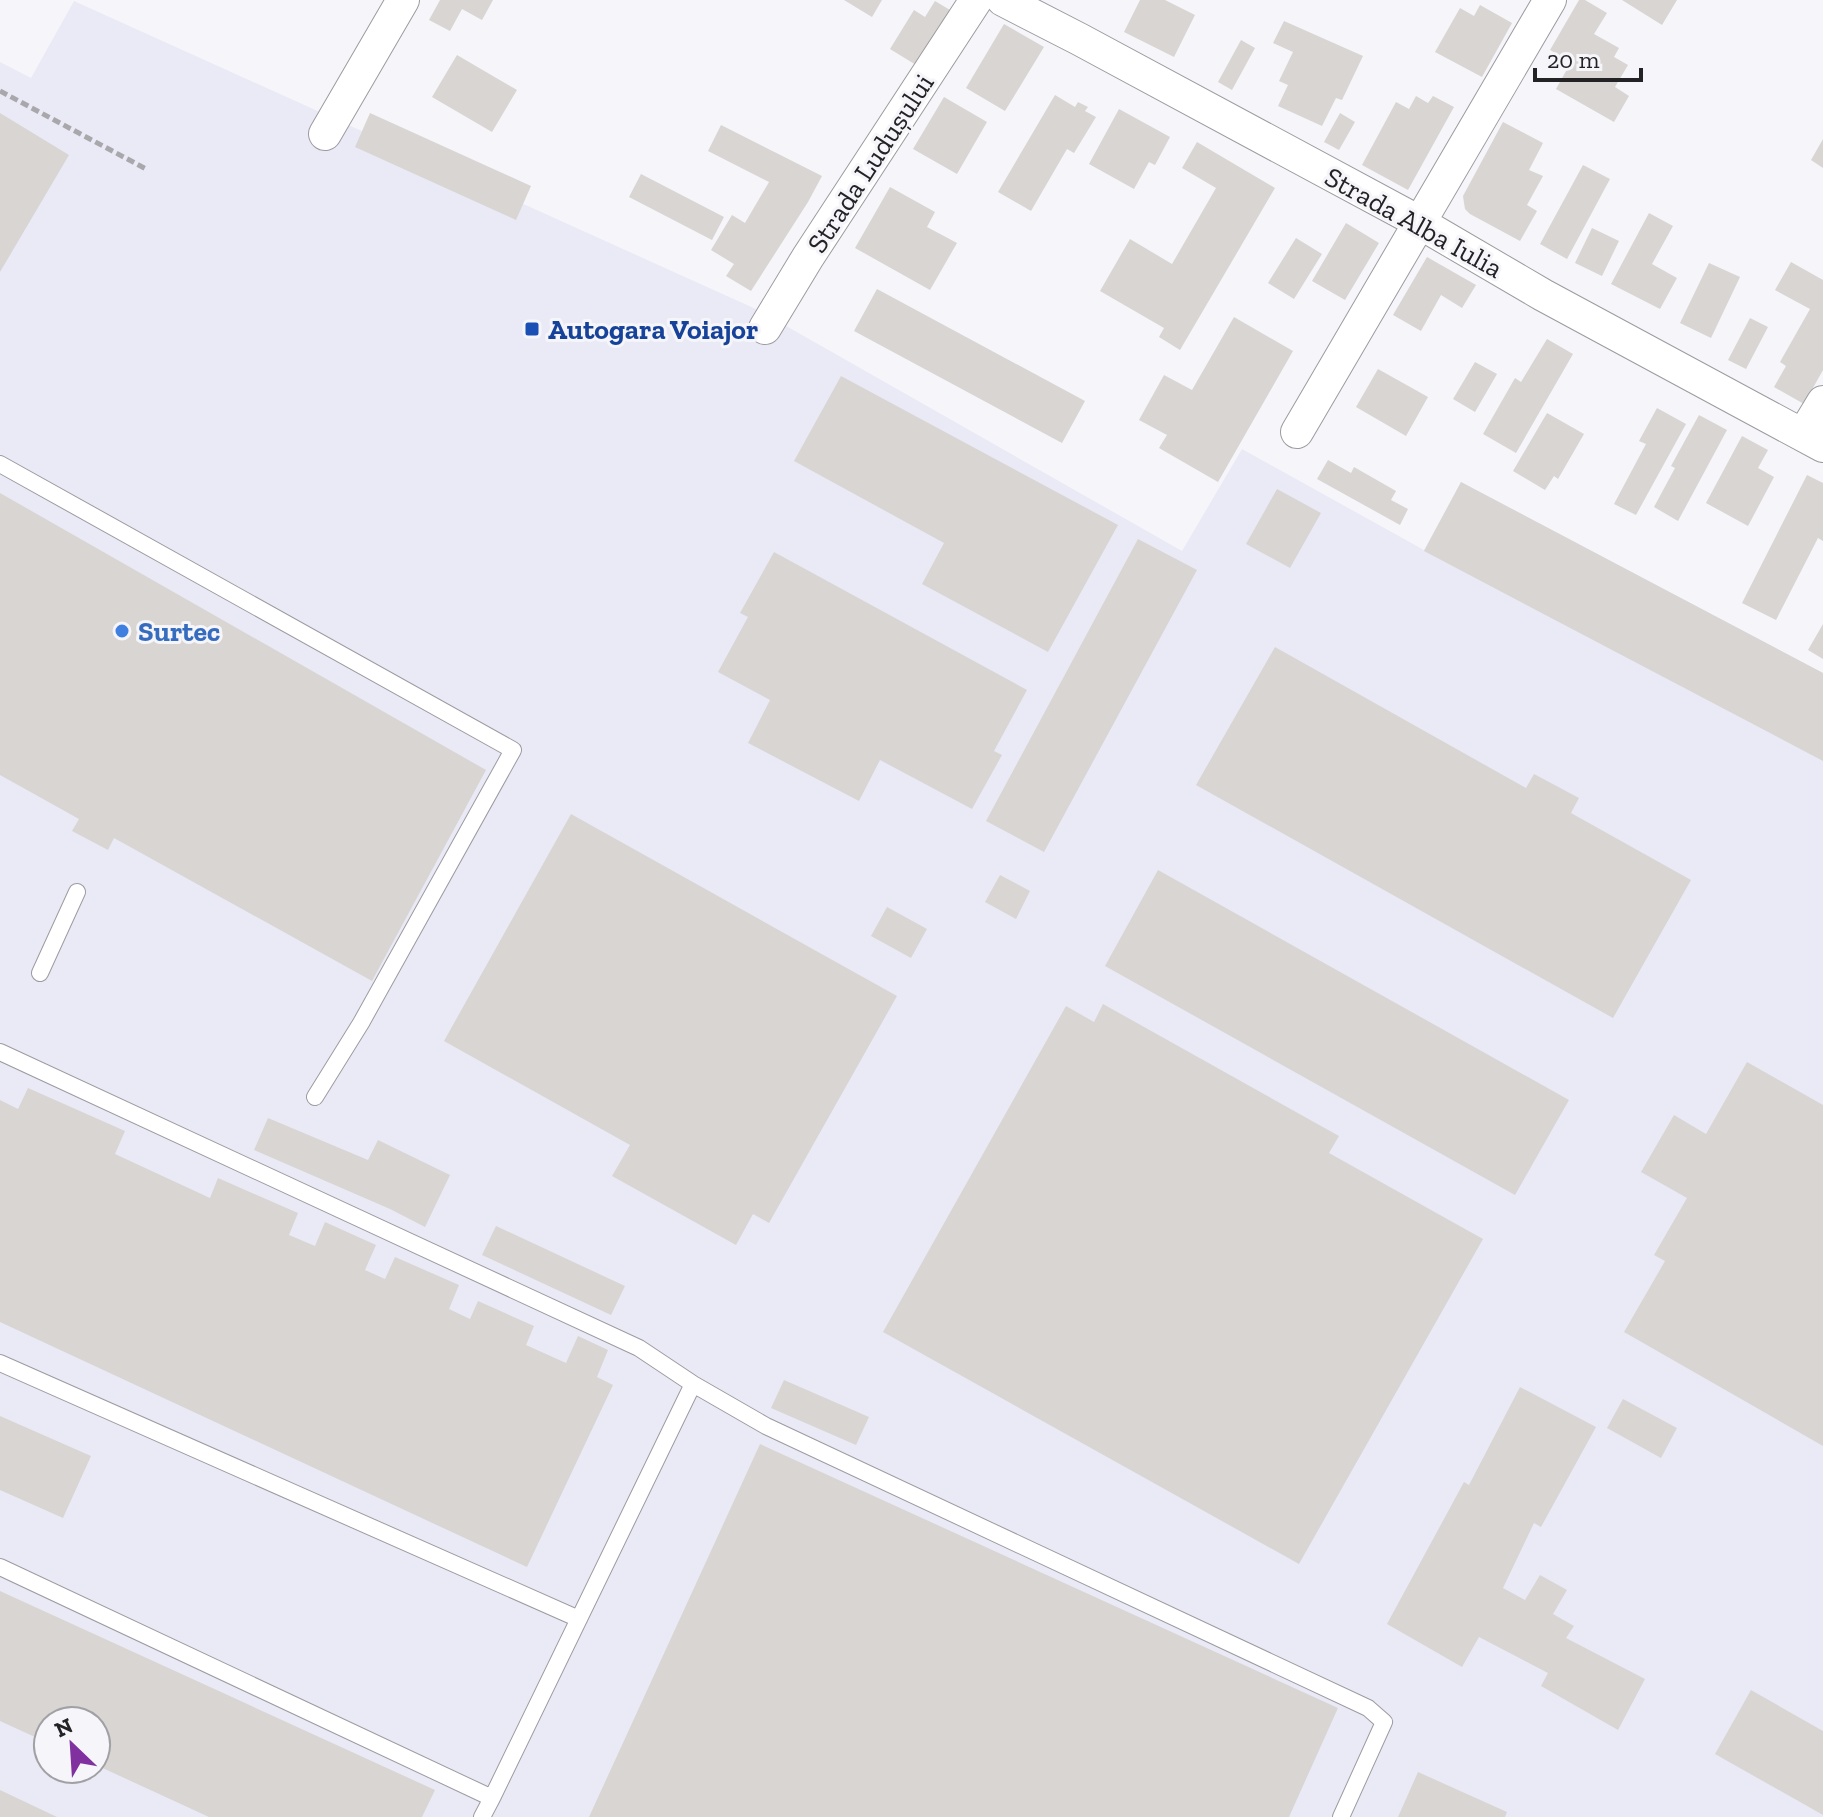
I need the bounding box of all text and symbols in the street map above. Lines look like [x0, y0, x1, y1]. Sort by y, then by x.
scale bar [1535, 32, 1641, 82]
text: 20 m [1547, 45, 1600, 74]
street label: Strada Ludușului [800, 68, 941, 259]
street label: Strada Alba Iulia [1319, 160, 1509, 285]
place label: Autogara Voiajor [548, 313, 758, 346]
marker: Autogara Voiajor [523, 320, 541, 338]
place label: Surtec [138, 615, 220, 648]
marker: Surtec [113, 622, 131, 640]
north arrow [32, 1705, 112, 1785]
text: N [50, 1711, 77, 1743]

